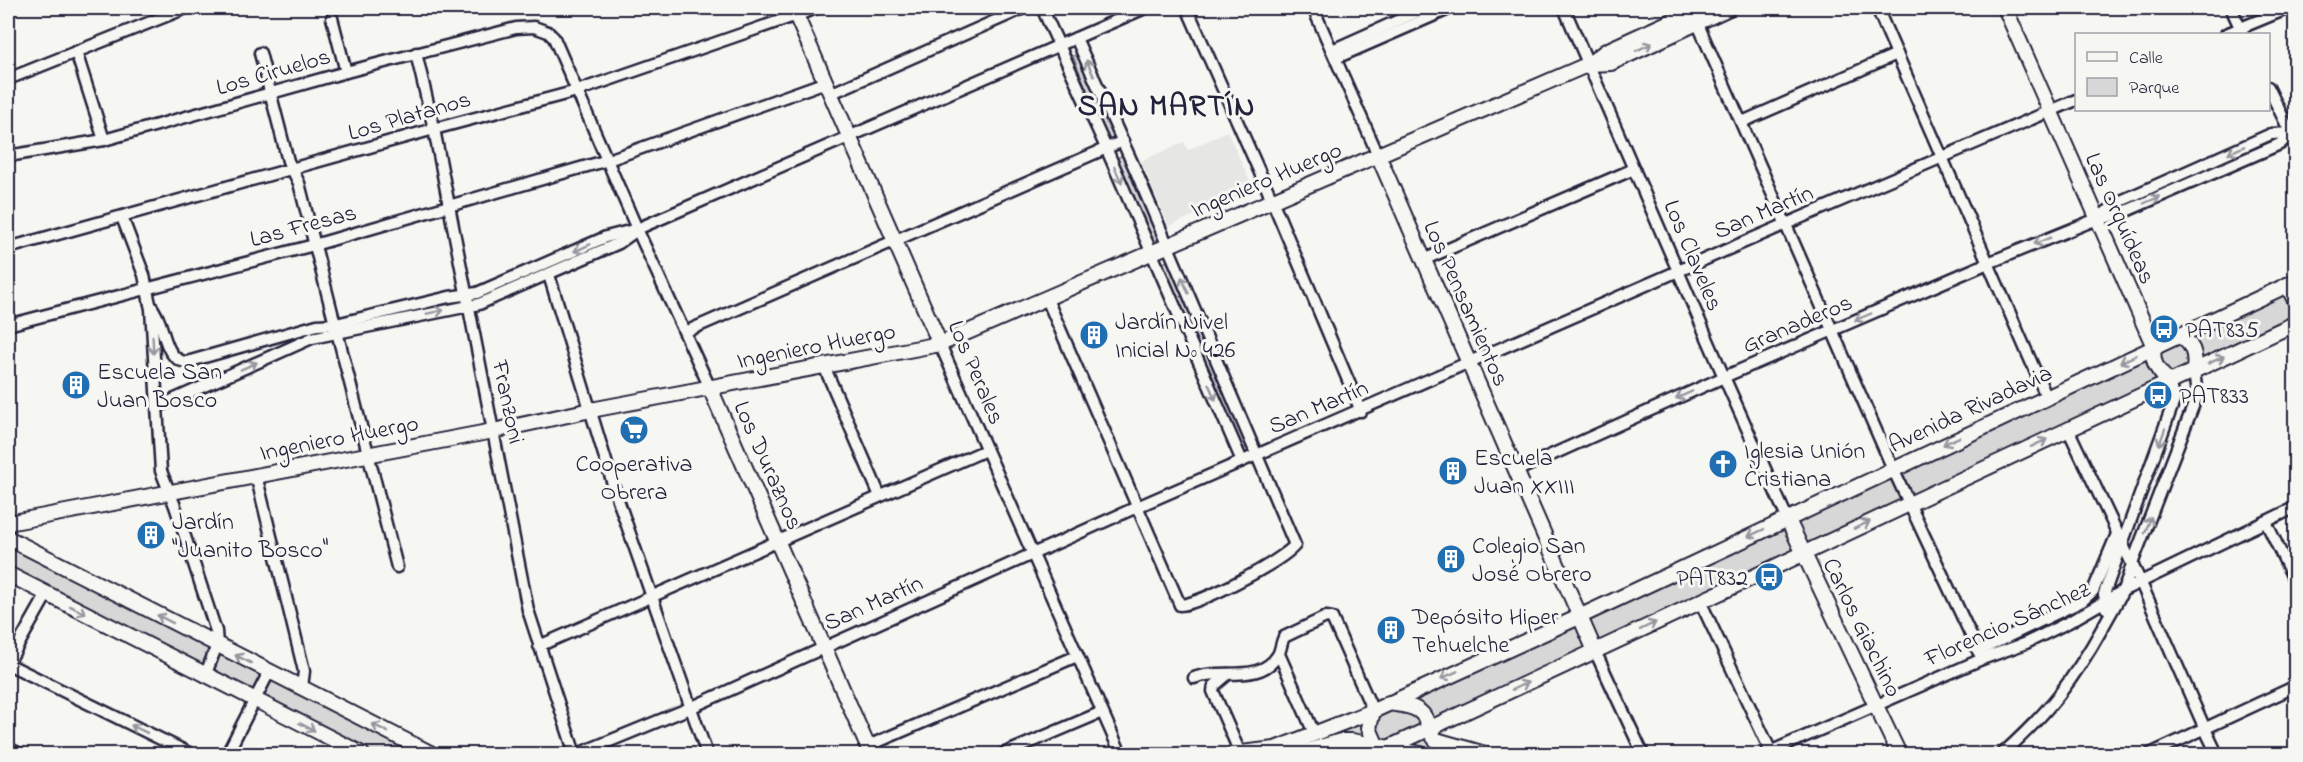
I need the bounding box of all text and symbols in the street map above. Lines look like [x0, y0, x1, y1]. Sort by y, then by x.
legend [2075, 33, 2270, 111]
street label: Los Ciruelos [212, 40, 335, 106]
one-way arrow [1634, 41, 1652, 53]
text: Calle [2129, 46, 2164, 72]
one-way arrow [1084, 59, 1095, 77]
text: Parque [2129, 76, 2180, 102]
street label: Los Platanos [344, 83, 475, 152]
district label: SAN MARTÍN [1078, 86, 1256, 130]
street label: Ingeniero Huergo [1186, 134, 1348, 229]
one-way arrow [2227, 145, 2245, 156]
street label: Las Orquídeas [2074, 148, 2163, 290]
one-way arrow [1113, 165, 1124, 183]
street label: San Martín [1709, 177, 1819, 250]
one-way arrow [2142, 194, 2160, 205]
street label: Los Claveles [1653, 195, 1731, 317]
street label: Las Fresas [246, 196, 361, 258]
street label: Los Pensamientos [1413, 216, 1517, 392]
one-way arrow [2034, 236, 2052, 247]
one-way arrow [574, 242, 592, 254]
one-way arrow [1179, 276, 1190, 294]
street label: Granaderos [1737, 286, 1858, 364]
one-way arrow [425, 306, 445, 317]
place label: Jardín Nivel Inicial Nº 426 [1115, 306, 1236, 369]
one-way arrow [1854, 312, 1872, 323]
bus stop icon: PAT835 [2148, 313, 2180, 345]
place label: PAT835 [2185, 314, 2259, 349]
street label: Ingeniero Huergo [734, 315, 899, 380]
street label: Los Perales [937, 315, 1012, 431]
building icon: Jardín Nivel Inicial Nº 426 [1078, 319, 1110, 351]
one-way arrow [148, 335, 159, 355]
one-way arrow [2120, 353, 2138, 365]
one-way arrow [2206, 353, 2224, 365]
place label: Escuela San Juan Bosco [97, 356, 222, 419]
street label: Franzoni [480, 357, 532, 448]
street label: Avenida Rivadavia [1883, 357, 2059, 464]
one-way arrow [239, 360, 258, 371]
building icon: Escuela San Juan Bosco [60, 369, 92, 401]
street label: San Martín [1264, 372, 1374, 445]
bus stop icon: PAT833 [2142, 379, 2174, 411]
place label: PAT833 [2179, 380, 2249, 415]
one-way arrow [1207, 383, 1218, 401]
one-way arrow [1676, 390, 1694, 401]
street label: Los Duraznos [723, 396, 811, 536]
street label: Ingeniero Huergo [257, 407, 422, 472]
supermarket icon: Cooperativa Obrera [618, 414, 650, 446]
one-way arrow [2155, 427, 2166, 445]
place label: Iglesia Unión Cristiana [1744, 435, 1865, 498]
one-way arrow [1943, 436, 1961, 447]
one-way arrow [2030, 436, 2048, 448]
place label: Escuela Juan XXIII [1474, 442, 1575, 505]
place label: Cooperativa Obrera [576, 448, 692, 511]
church icon: Iglesia Unión Cristiana [1707, 448, 1739, 480]
building icon: Escuela Juan XXIII [1437, 455, 1469, 487]
place label: Jardín "Juanito Bosco" [172, 506, 328, 569]
one-way arrow [2143, 516, 2154, 534]
building icon: Jardín "Juanito Bosco" [135, 519, 167, 551]
one-way arrow [1853, 519, 1871, 531]
one-way arrow [1747, 527, 1765, 539]
place label: Colegio San José Obrero [1472, 530, 1592, 593]
building icon: Colegio San José Obrero [1435, 543, 1467, 575]
street label: Carlos Giachino [1812, 552, 1910, 704]
bus stop icon: PAT832 [1753, 561, 1785, 593]
place label: PAT832 [1676, 562, 1748, 597]
street label: San Martín [819, 567, 929, 642]
street label: Florencio Sánchez [1919, 573, 2097, 678]
place label: Depósito Hiper Tehuelche [1411, 601, 1559, 664]
one-way arrow [69, 605, 87, 617]
one-way arrow [156, 612, 174, 624]
building icon: Depósito Hiper Tehuelche [1375, 614, 1407, 646]
one-way arrow [1638, 619, 1656, 631]
one-way arrow [234, 652, 252, 664]
one-way arrow [1441, 670, 1459, 682]
one-way arrow [1511, 679, 1529, 691]
one-way arrow [371, 721, 389, 733]
one-way arrow [130, 722, 148, 734]
one-way arrow [298, 722, 316, 733]

